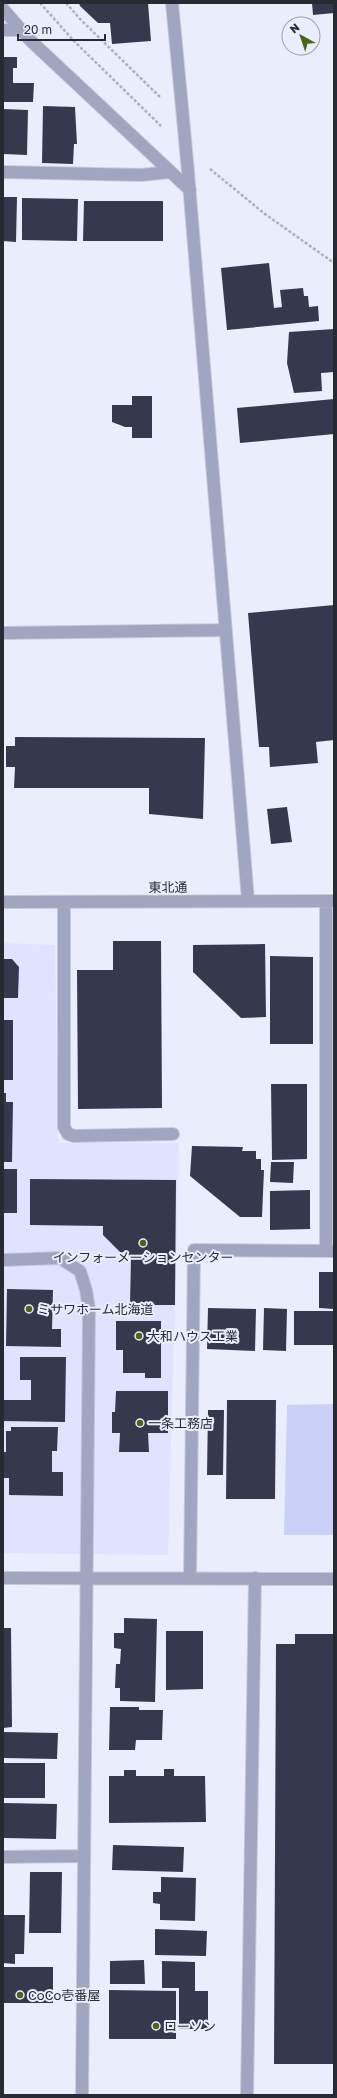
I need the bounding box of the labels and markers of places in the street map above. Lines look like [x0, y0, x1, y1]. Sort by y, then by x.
marker: インフォーメーションセンター [138, 1238, 148, 1248]
place label: インフォーメーションセンター [53, 1249, 233, 1265]
place label: ミサワホーム北海道 [37, 1301, 154, 1317]
marker: ミサワホーム北海道 [24, 1304, 34, 1314]
place label: 大和ハウス工業 [147, 1328, 238, 1344]
marker: 大和ハウス工業 [134, 1331, 144, 1341]
place label: 一条工務店 [148, 1415, 213, 1431]
marker: 一条工務店 [135, 1418, 145, 1428]
place label: CoCo壱番屋 [28, 1987, 100, 2003]
marker: CoCo壱番屋 [15, 1990, 25, 2000]
place label: ローソン [164, 2018, 216, 2034]
marker: ローソン [151, 2021, 161, 2031]

